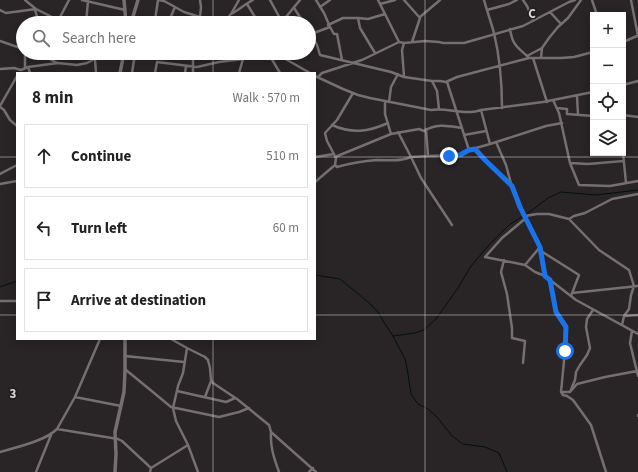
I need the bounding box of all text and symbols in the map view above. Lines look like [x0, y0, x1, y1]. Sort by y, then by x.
text: C [528, 5, 536, 23]
map controls [590, 12, 626, 156]
button: + [590, 12, 626, 48]
search box [16, 16, 316, 60]
icon: search [30, 27, 52, 49]
text: Search here [62, 28, 136, 49]
button: − [590, 48, 626, 84]
button: locate [590, 84, 626, 120]
text: 8 min [32, 86, 73, 110]
text: Walk · 570 m [232, 89, 300, 107]
button: layers [590, 120, 626, 156]
icon: ahead [33, 145, 55, 167]
text: Continue [71, 146, 131, 167]
text: 510 m [266, 147, 299, 165]
route end [440, 147, 458, 165]
icon: left [33, 217, 55, 239]
text: Turn left [71, 218, 127, 239]
text: 60 m [273, 219, 299, 237]
icon: arrive [33, 289, 55, 311]
text: Arrive at destination [71, 290, 206, 311]
route start [556, 342, 574, 360]
text: 3 [10, 385, 17, 403]

